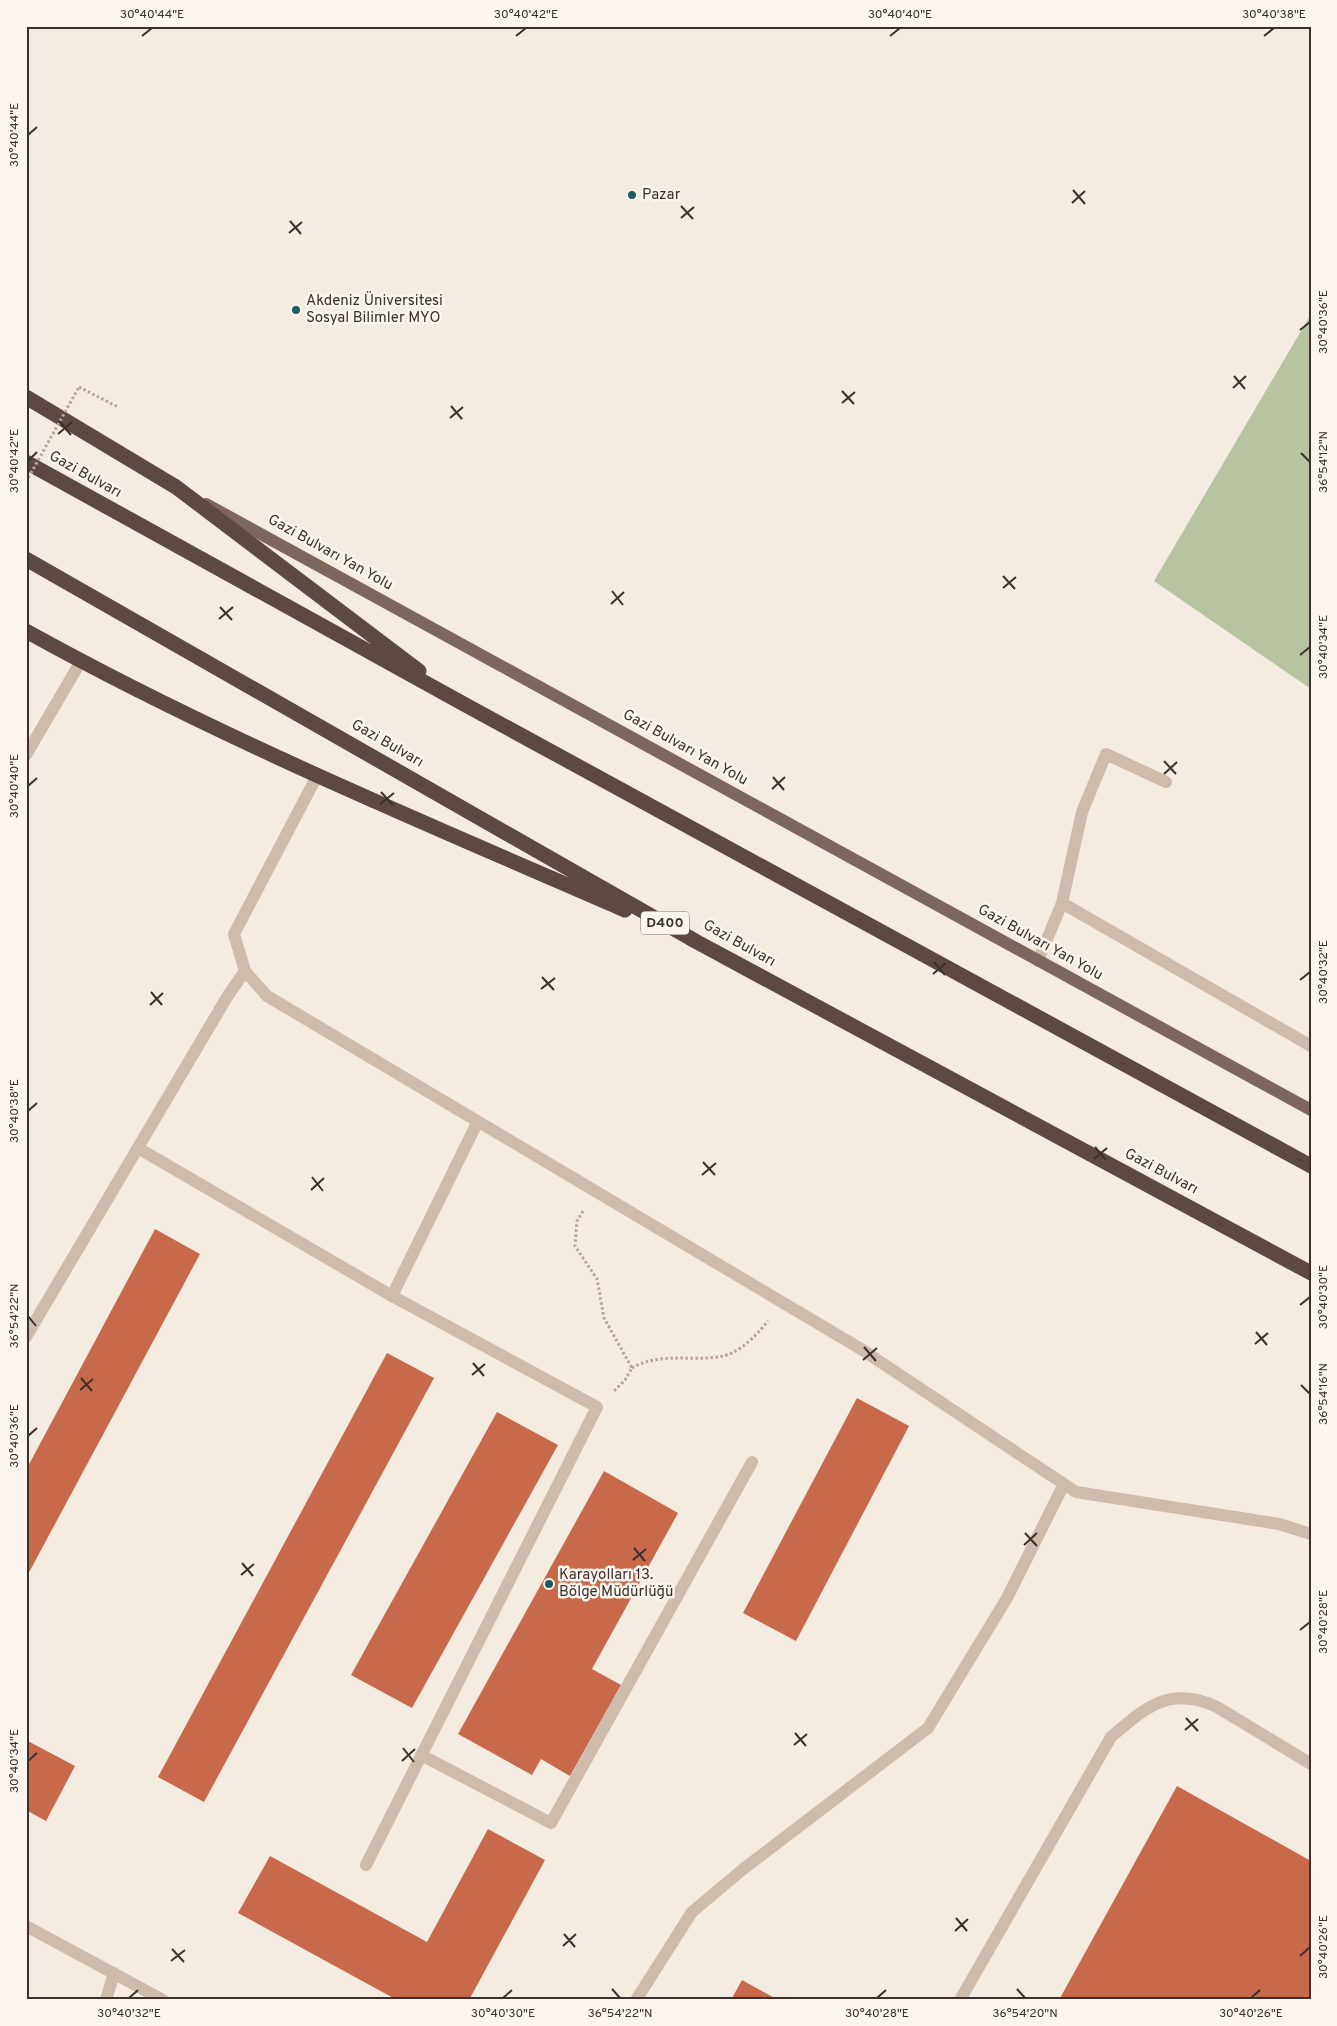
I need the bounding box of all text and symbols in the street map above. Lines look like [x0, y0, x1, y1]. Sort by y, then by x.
text: 30°40'44"E [120, 7, 184, 23]
text: 30°40'42"E [494, 7, 558, 23]
text: 30°40'40"E [868, 7, 932, 23]
text: 30°40'38"E [1242, 7, 1306, 23]
text: 30°40'44"E [7, 103, 23, 167]
place label: Pazar [642, 186, 681, 205]
marker: Pazar [626, 189, 638, 201]
text: 30°40'36"E [1316, 290, 1332, 354]
place label: Akdeniz Üniversitesi Sosyal Bilimler MYO [306, 291, 443, 328]
marker: Akdeniz Üniversitesi Sosyal Bilimler MYO [290, 304, 302, 316]
text: 30°40'42"E [7, 429, 23, 493]
text: 36°54'12"N [1316, 431, 1332, 493]
street label: Gazi Bulvarı [45, 447, 125, 503]
street label: Gazi Bulvarı Yan Yolu [264, 511, 396, 595]
text: 30°40'34"E [1316, 615, 1332, 679]
street label: Gazi Bulvarı Yan Yolu [619, 706, 751, 790]
street label: Gazi Bulvarı [347, 716, 427, 772]
text: 30°40'40"E [7, 754, 23, 818]
street label: Gazi Bulvarı Yan Yolu [974, 901, 1106, 985]
road number: D400 [641, 911, 689, 934]
street label: Gazi Bulvarı [699, 916, 779, 972]
text: 30°40'32"E [1316, 940, 1332, 1004]
text: 30°40'38"E [7, 1079, 23, 1143]
street label: Gazi Bulvarı [1121, 1145, 1201, 1199]
text: 30°40'30"E [1316, 1265, 1332, 1329]
text: 36°54'22"N [7, 1283, 23, 1349]
text: 36°54'16"N [1316, 1363, 1332, 1425]
text: 30°40'36"E [7, 1404, 23, 1468]
place label: Karayolları 13. Bölge Müdürlüğü [559, 1566, 674, 1602]
marker: Karayolları 13. Bölge Müdürlüğü [543, 1578, 555, 1590]
text: 30°40'28"E [1316, 1590, 1332, 1654]
text: 30°40'34"E [7, 1729, 23, 1793]
text: 30°40'26"E [1316, 1915, 1332, 1979]
text: 30°40'32"E [97, 2006, 161, 2022]
text: 30°40'30"E [471, 2006, 535, 2022]
text: 36°54'22"N [587, 2006, 653, 2022]
text: 30°40'28"E [845, 2006, 909, 2022]
text: 36°54'20"N [992, 2006, 1058, 2022]
text: 30°40'26"E [1219, 2006, 1283, 2022]

